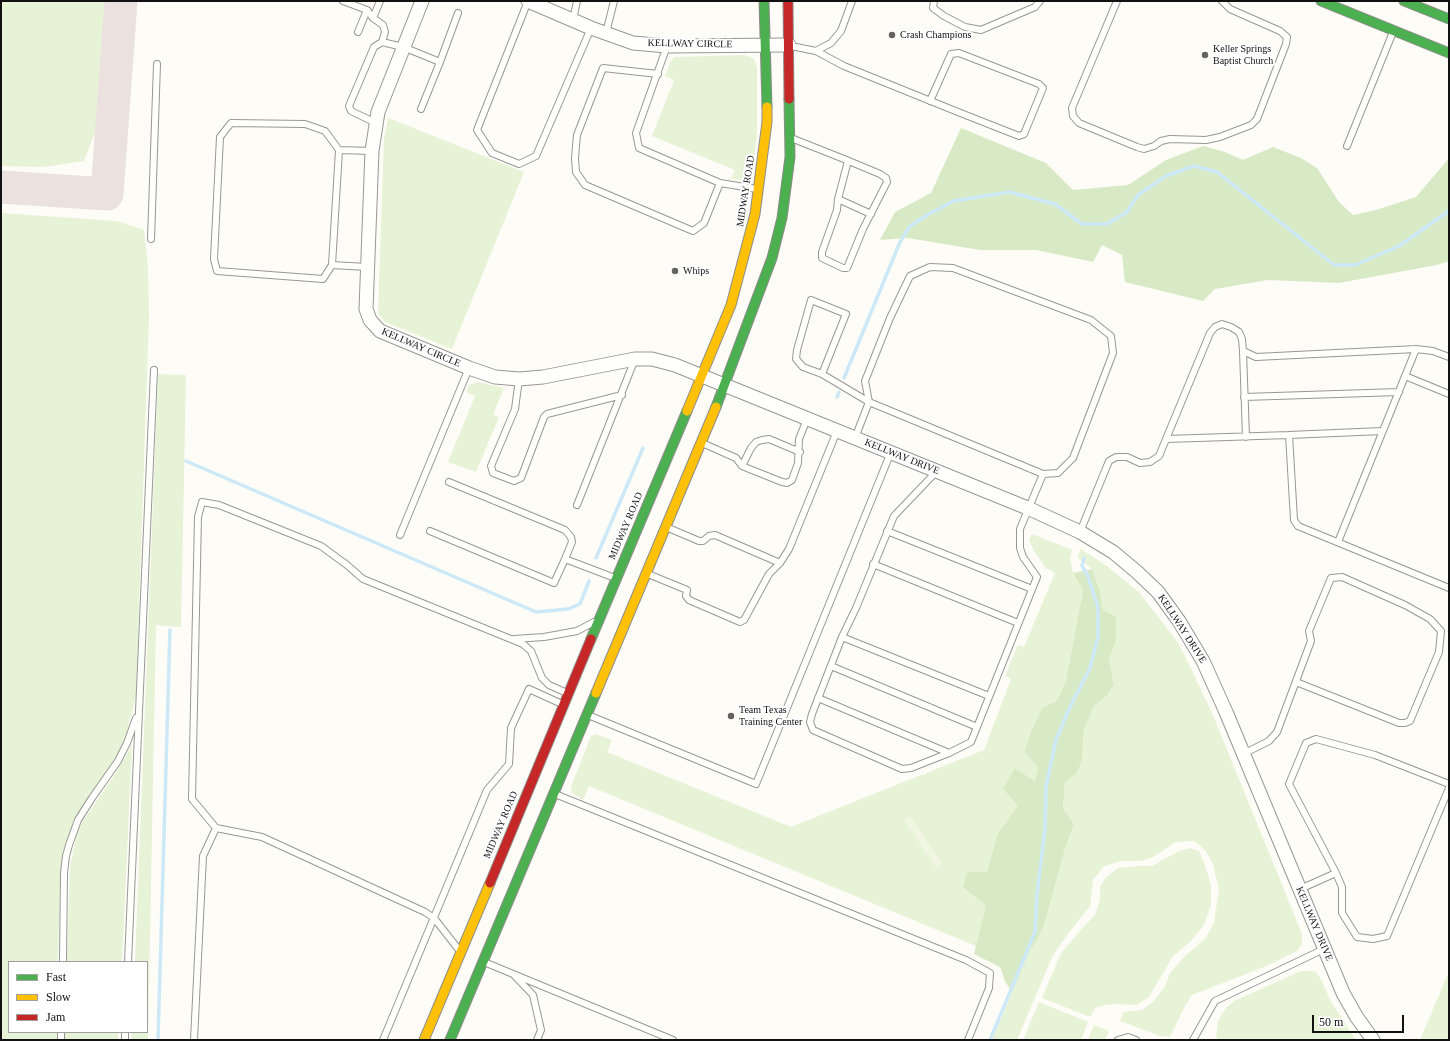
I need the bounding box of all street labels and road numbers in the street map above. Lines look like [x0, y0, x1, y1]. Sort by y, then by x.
street label: KELLWAY CIRCLE [648, 37, 732, 51]
street label: MIDWAY ROAD [734, 154, 758, 228]
street label: KELLWAY CIRCLE [380, 326, 462, 370]
street label: KELLWAY DRIVE [863, 437, 941, 477]
street label: MIDWAY ROAD [606, 490, 646, 562]
street label: KELLWAY DRIVE [1155, 592, 1209, 666]
street label: MIDWAY ROAD [481, 789, 521, 861]
street label: KELLWAY DRIVE [1293, 885, 1335, 963]

